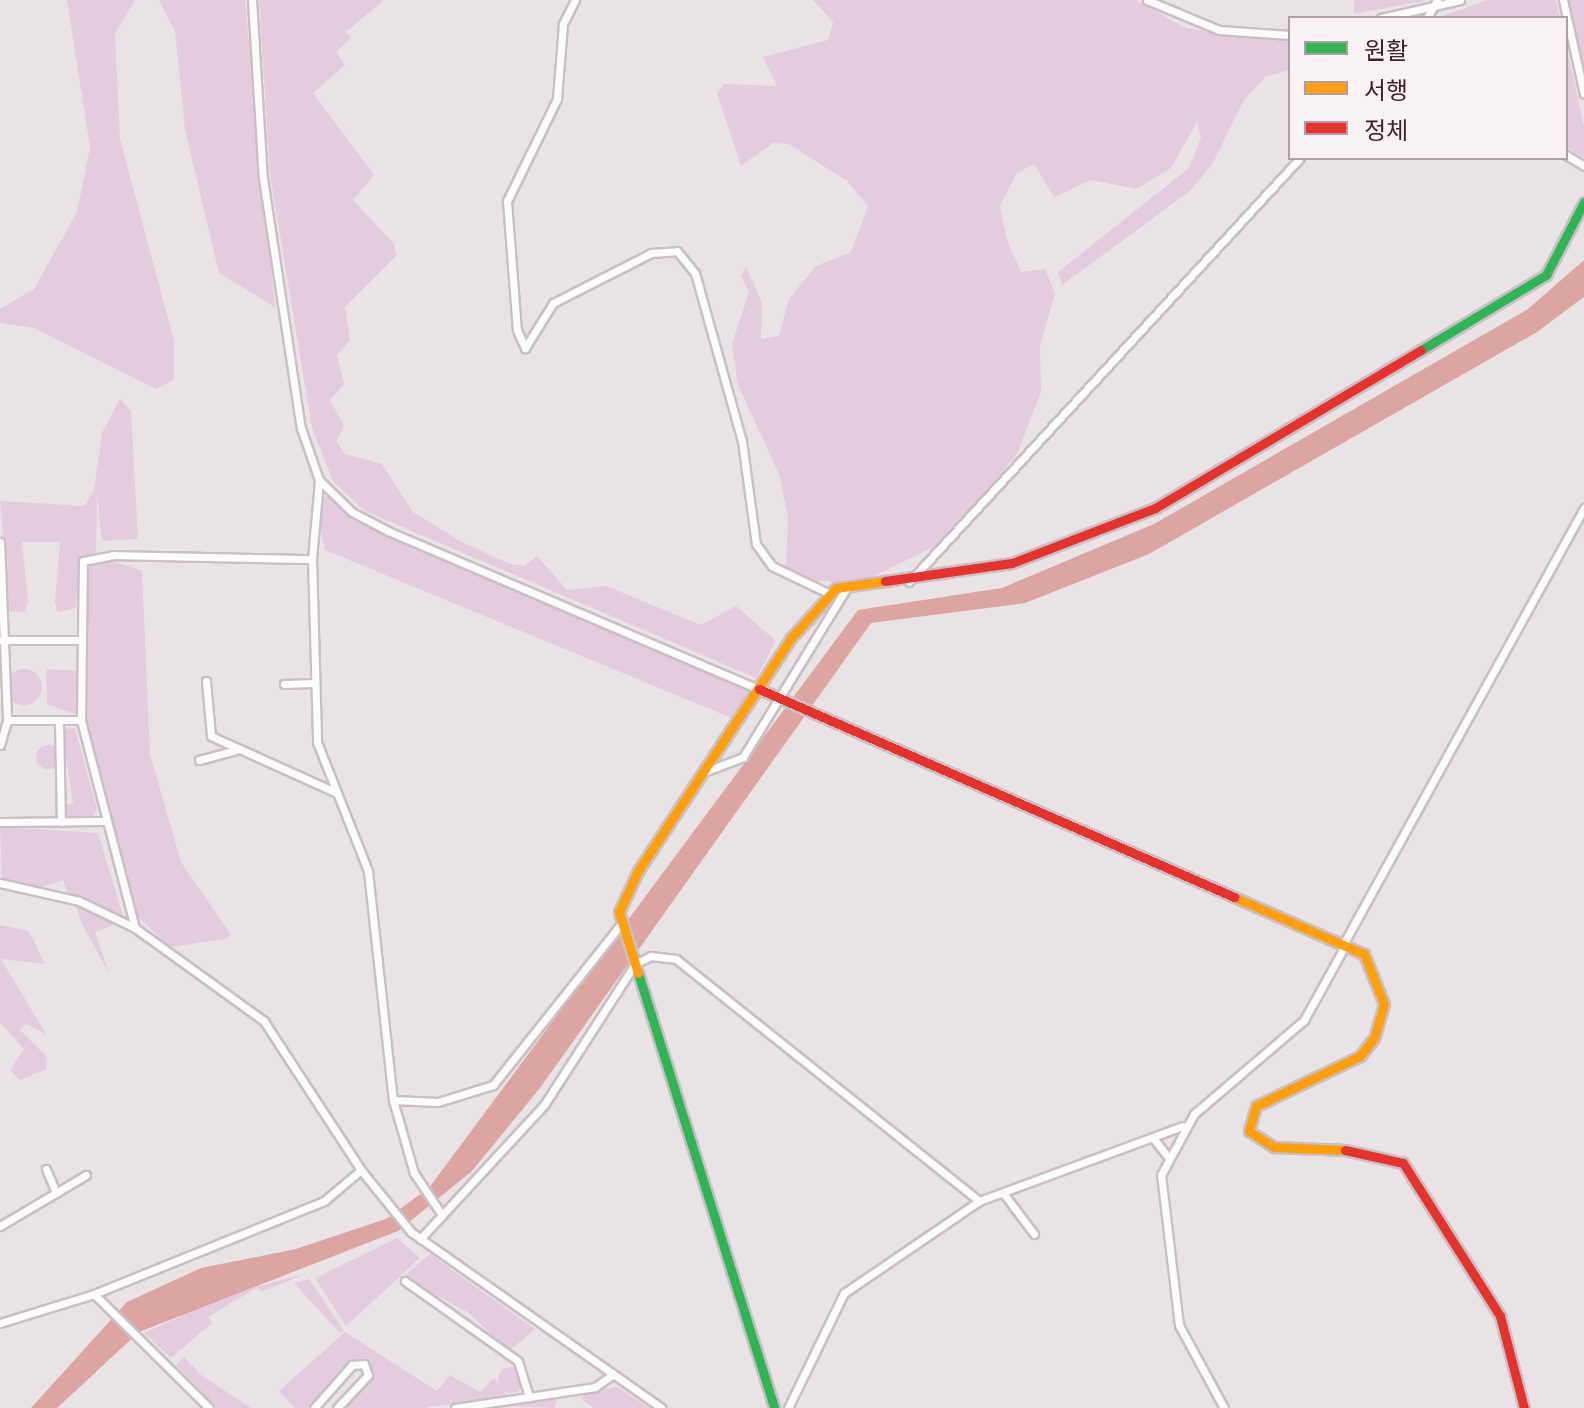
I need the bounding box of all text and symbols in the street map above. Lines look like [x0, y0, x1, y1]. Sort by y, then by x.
legend [1288, 16, 1568, 160]
text: 원활 [1364, 33, 1408, 66]
text: 서행 [1364, 73, 1408, 106]
text: 정체 [1364, 113, 1408, 146]

